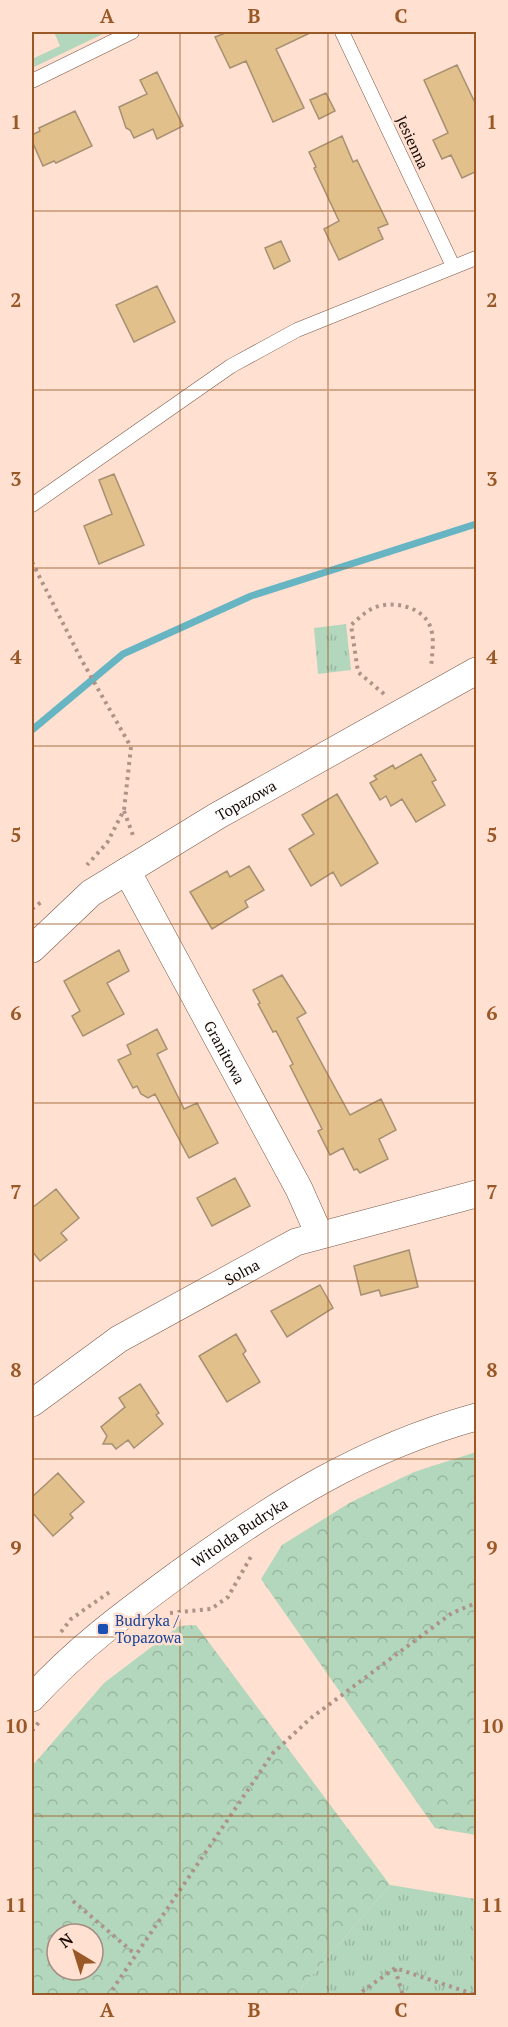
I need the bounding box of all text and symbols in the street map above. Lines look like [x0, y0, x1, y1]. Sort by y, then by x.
text: A [100, 2, 115, 29]
text: B [248, 2, 261, 29]
text: C [394, 2, 408, 29]
text: 1 [10, 108, 22, 135]
text: 1 [486, 108, 498, 135]
street label: Jesienna [392, 112, 434, 172]
text: 2 [10, 286, 22, 313]
text: 2 [486, 286, 498, 313]
text: 3 [10, 465, 22, 492]
text: 3 [486, 465, 498, 492]
text: 4 [10, 643, 22, 670]
text: 4 [486, 643, 498, 670]
street label: Topazowa [212, 775, 280, 825]
text: 5 [10, 821, 22, 848]
text: 5 [486, 821, 498, 848]
text: 6 [10, 999, 22, 1026]
text: 6 [486, 999, 498, 1026]
street label: Granitowa [200, 1017, 250, 1088]
text: 7 [10, 1178, 22, 1205]
text: 7 [486, 1178, 498, 1205]
street label: Solna [221, 1254, 263, 1289]
text: 8 [10, 1356, 22, 1383]
text: 8 [486, 1356, 498, 1383]
street label: Witolda Budryka [187, 1493, 291, 1571]
text: 9 [10, 1534, 22, 1561]
text: 9 [486, 1534, 498, 1561]
place label: Budryka / Topazowa [115, 1610, 182, 1647]
marker: Budryka / Topazowa [96, 1622, 110, 1636]
text: 10 [5, 1712, 27, 1739]
text: 10 [481, 1712, 503, 1739]
text: 11 [5, 1891, 27, 1918]
text: 11 [481, 1891, 503, 1918]
north arrow [45, 1922, 105, 1982]
text: N [54, 1928, 77, 1953]
text: A [100, 1996, 115, 2023]
text: B [248, 1996, 261, 2023]
text: C [394, 1996, 408, 2023]

